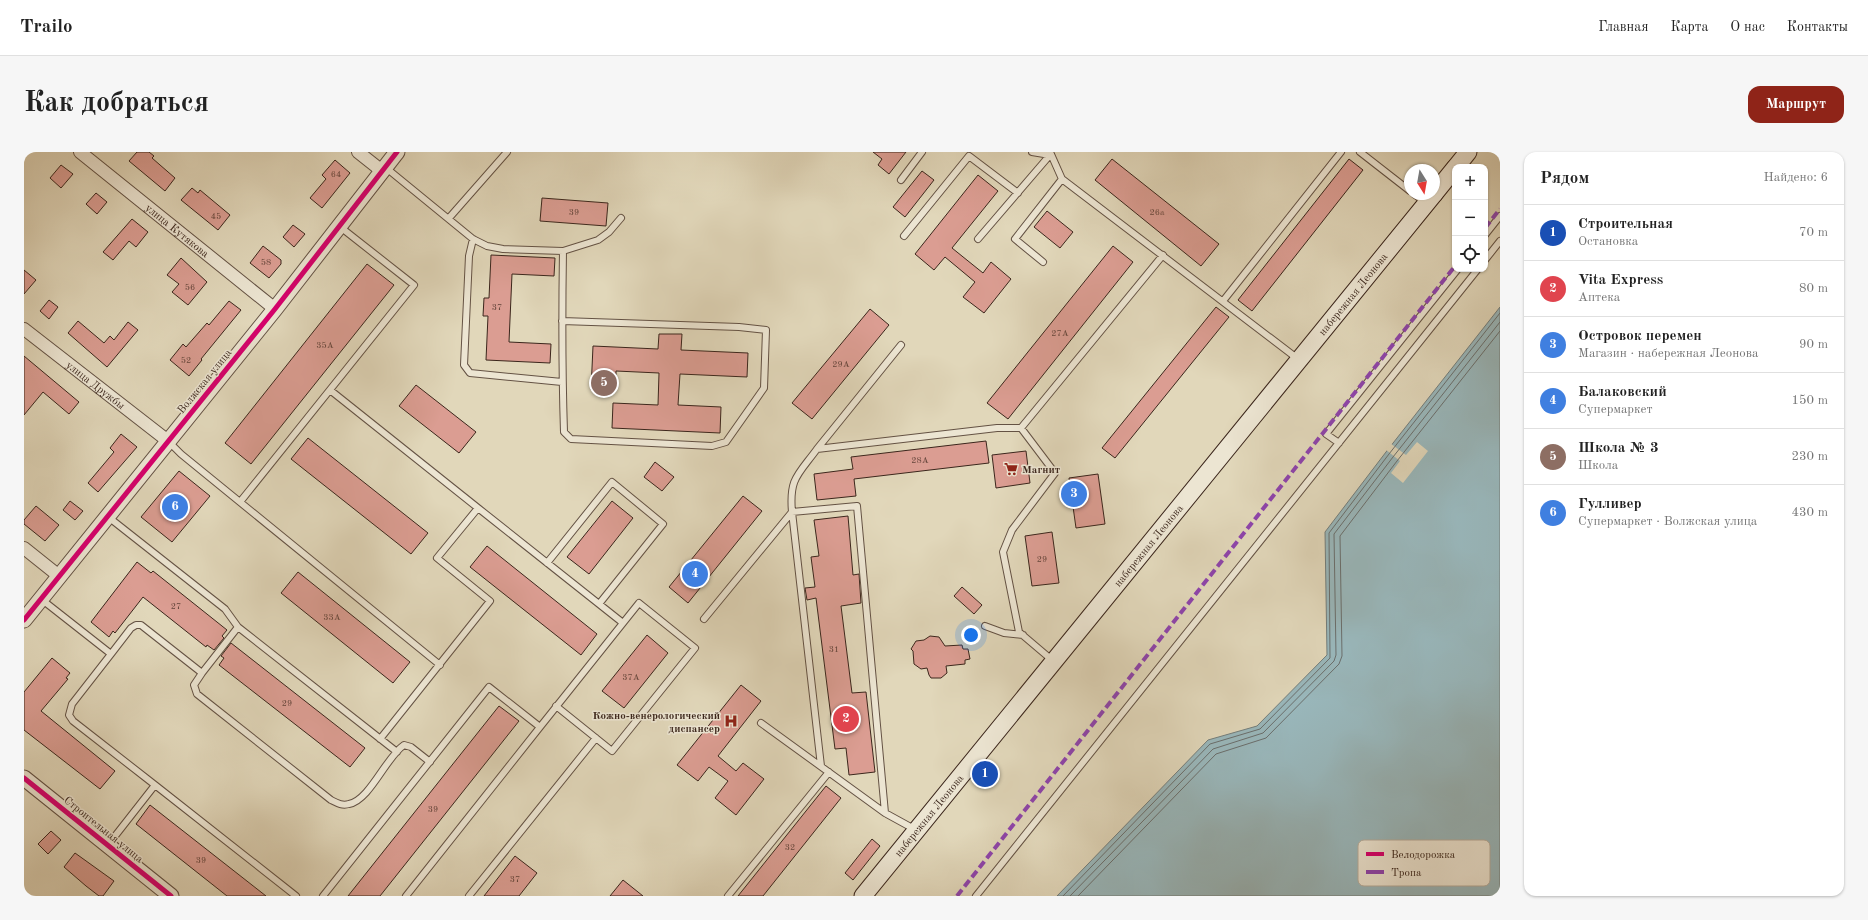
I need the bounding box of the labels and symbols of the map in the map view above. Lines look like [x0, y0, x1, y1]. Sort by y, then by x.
north arrow [1404, 164, 1440, 200]
house number: 64 [331, 170, 341, 179]
street label: улица Кутякова [143, 203, 211, 261]
house number: 39 [569, 208, 579, 217]
house number: 26а [1150, 208, 1165, 217]
house number: 45 [211, 212, 221, 221]
street label: набережная Леонова [1317, 251, 1391, 338]
house number: 58 [261, 258, 271, 267]
house number: 56 [185, 283, 195, 292]
house number: 37 [492, 303, 502, 312]
house number: 27А [1051, 329, 1069, 338]
house number: 35А [316, 341, 334, 350]
street label: Волжская улица [176, 347, 235, 416]
house number: 52 [181, 356, 191, 365]
street label: улица Дружбы [64, 360, 126, 412]
house number: 29А [832, 360, 850, 369]
pin: 5 [591, 368, 617, 398]
house number: 28А [911, 456, 929, 465]
supermarket icon: Магнит [1003, 461, 1019, 477]
place label: Магнит [1022, 465, 1060, 476]
pin: 3 [1061, 479, 1087, 509]
pin: 6 [162, 492, 188, 522]
street label: набережная Леонова [1113, 503, 1186, 589]
house number: 29 [1037, 555, 1047, 564]
pin: 4 [682, 559, 708, 589]
house number: 27 [171, 602, 181, 611]
house number: 33А [323, 613, 341, 622]
your location [961, 625, 981, 645]
house number: 31 [829, 645, 839, 654]
house number: 37А [622, 673, 640, 682]
house number: 29 [282, 699, 292, 708]
pin: 2 [833, 704, 859, 734]
place label: Кожно-венерологический диспансер [592, 711, 720, 735]
hospital icon: Кожно-венерологический диспансер [723, 713, 739, 729]
pin: 1 [972, 759, 998, 789]
street label: набережная Леонова [893, 773, 967, 859]
street label: Строительная улица [61, 795, 145, 866]
house number: 39 [428, 805, 438, 814]
legend [1358, 840, 1490, 886]
house number: 32 [785, 843, 795, 852]
text: Велодорожка [1391, 850, 1456, 861]
house number: 39 [196, 856, 206, 865]
text: Тропа [1391, 868, 1422, 879]
house number: 37 [510, 875, 520, 884]

